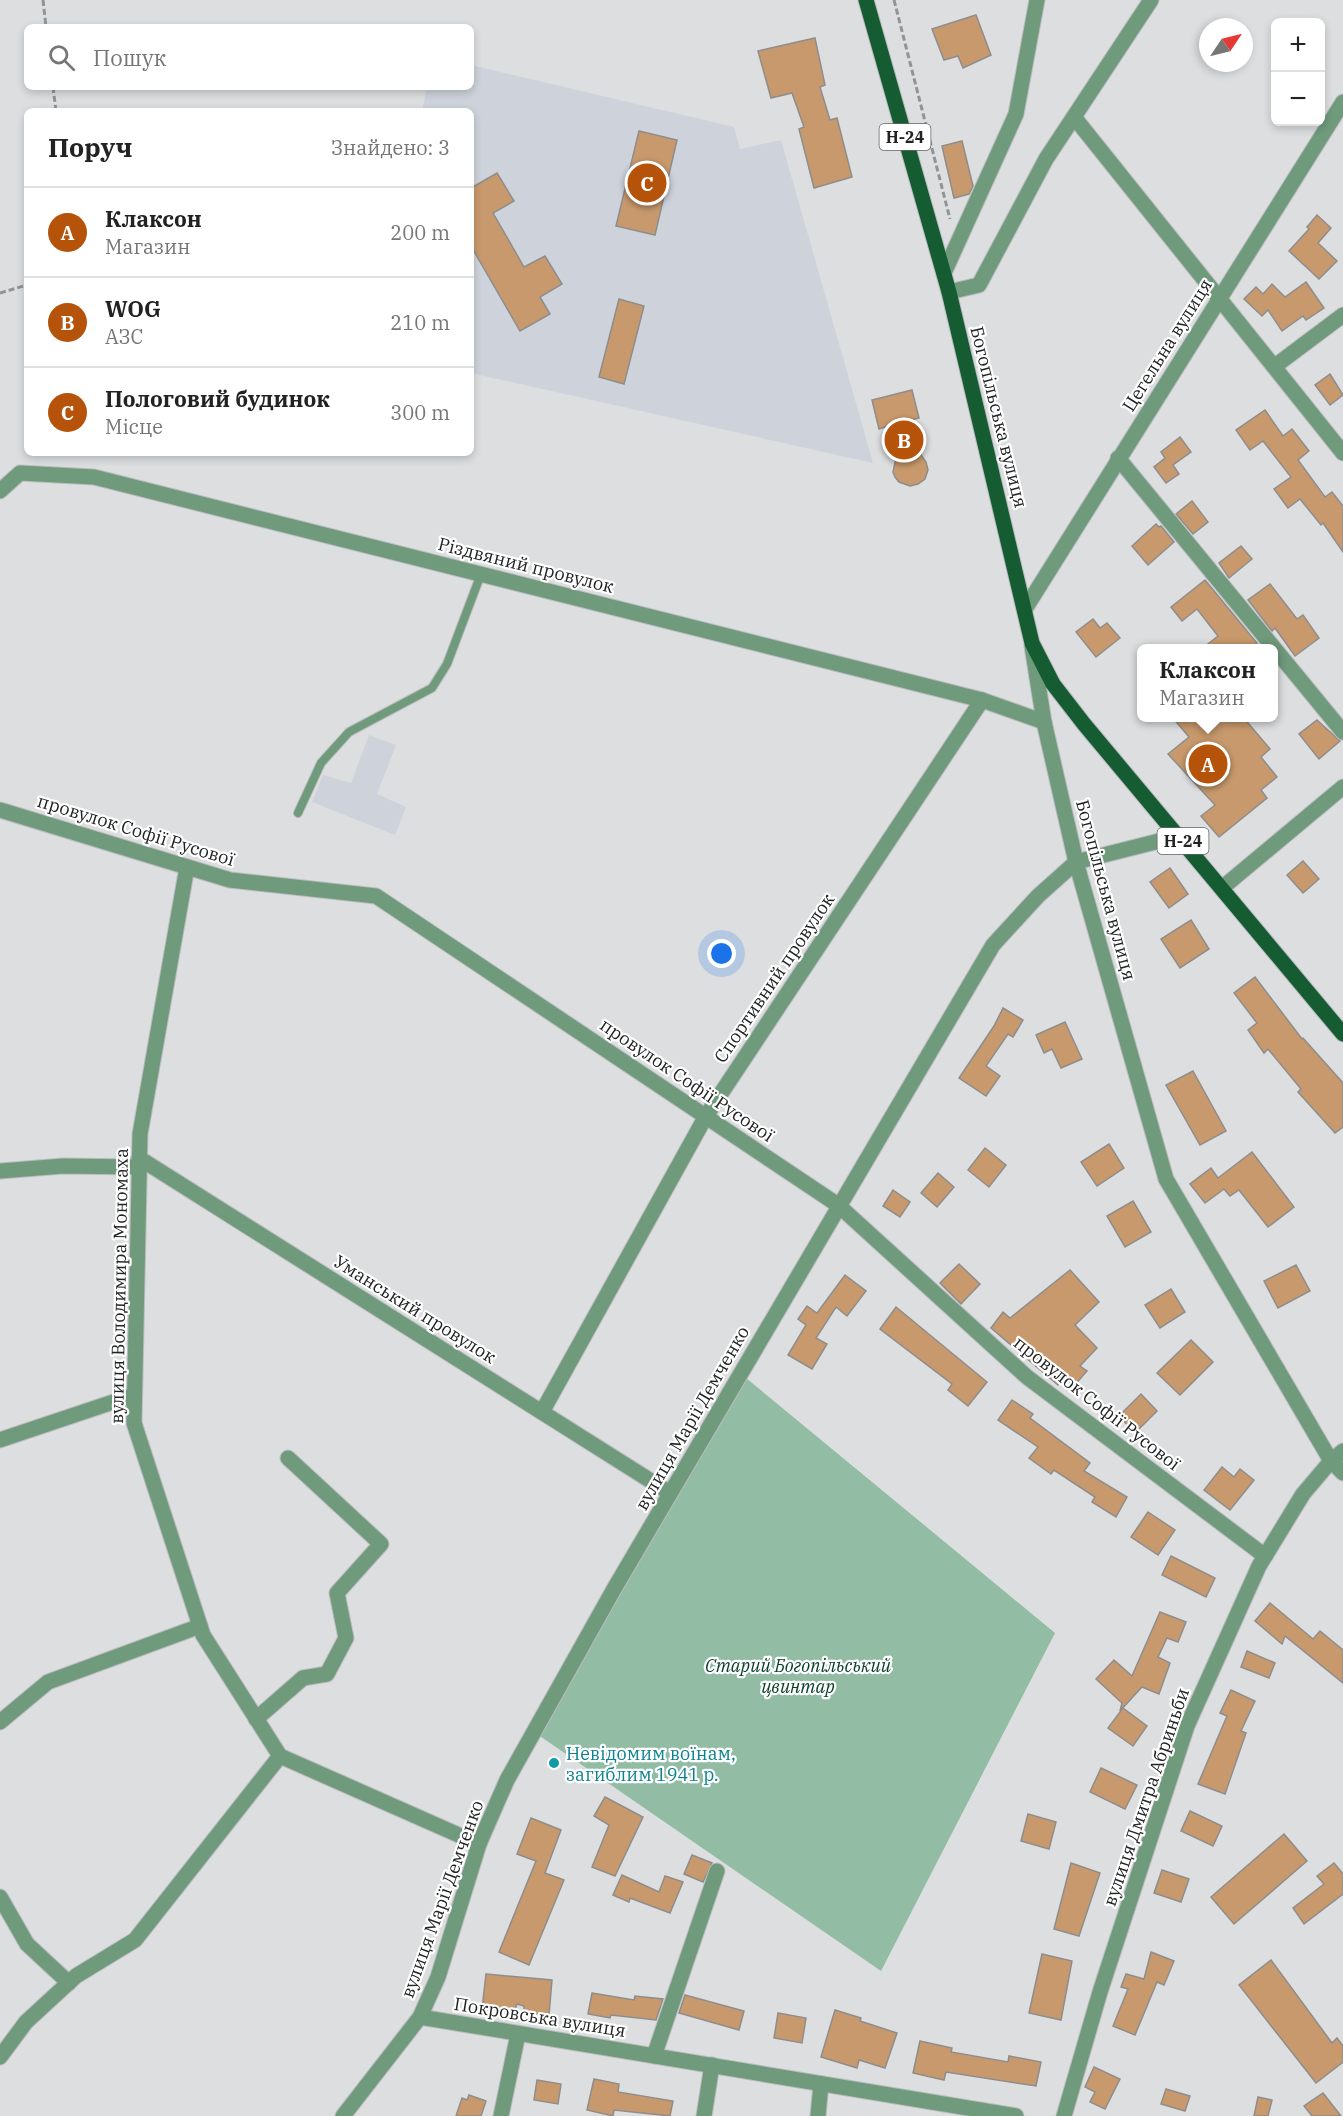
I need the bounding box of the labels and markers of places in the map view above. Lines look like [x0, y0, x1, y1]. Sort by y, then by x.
pin: C [628, 160, 666, 206]
pin: B [884, 418, 924, 462]
pin: A [1188, 742, 1228, 786]
place label: Невідомим воїнам, загиблим 1941 р. [566, 1742, 736, 1786]
marker: Невідомим воїнам, загиблим 1941 р. [547, 1756, 561, 1770]

